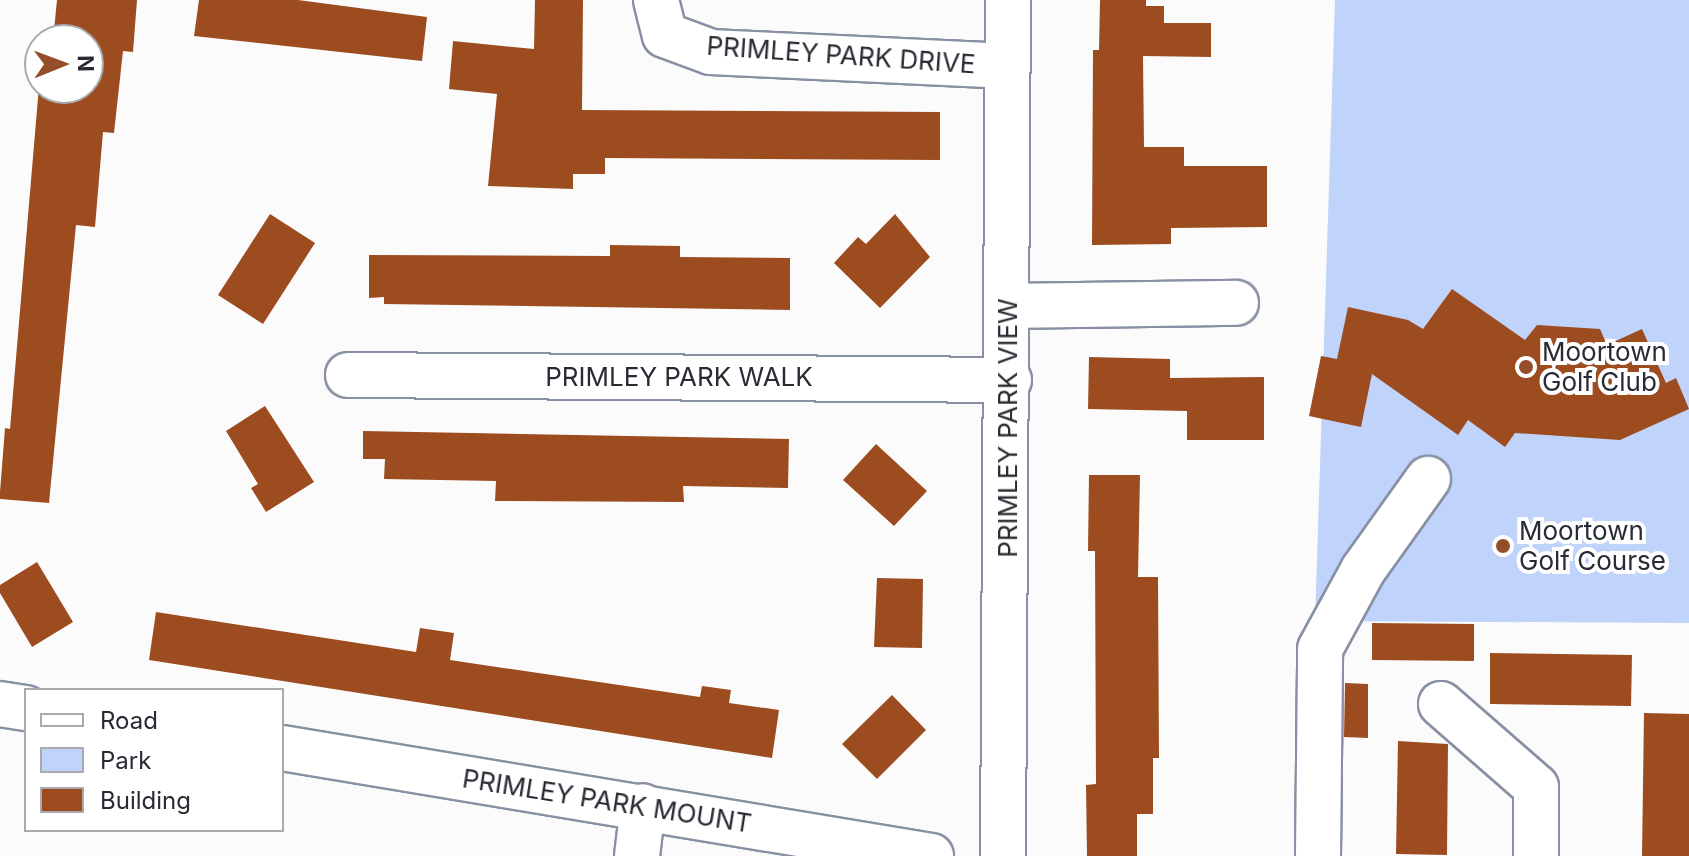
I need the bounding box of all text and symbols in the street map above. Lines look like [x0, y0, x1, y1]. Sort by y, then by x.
north arrow [24, 24, 104, 104]
street label: PRIMLEY PARK DRIVE [706, 30, 976, 80]
text: N [73, 55, 99, 72]
street label: PRIMLEY PARK VIEW [992, 298, 1024, 558]
place label: Moortown Golf Club [1542, 336, 1667, 398]
marker: Moortown Golf Club [1517, 358, 1535, 376]
street label: PRIMLEY PARK WALK [545, 361, 813, 393]
place label: Moortown Golf Course [1519, 515, 1666, 576]
marker: Moortown Golf Course [1494, 537, 1512, 555]
legend [24, 688, 284, 832]
text: Road [100, 706, 158, 735]
text: Park [100, 746, 151, 775]
street label: PRIMLEY PARK MOUNT [460, 763, 754, 839]
text: Building [100, 786, 191, 815]

